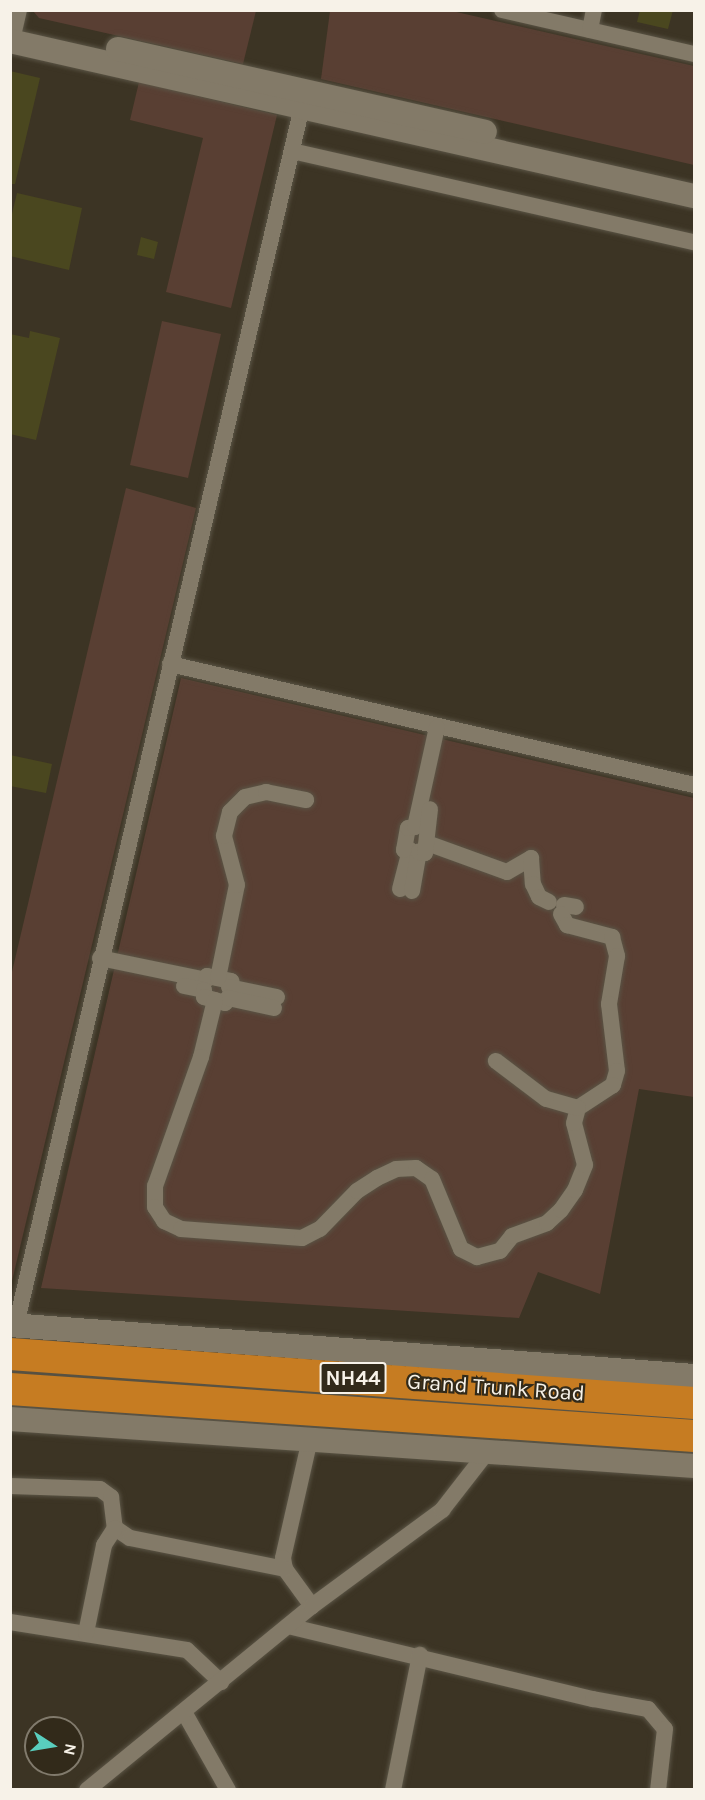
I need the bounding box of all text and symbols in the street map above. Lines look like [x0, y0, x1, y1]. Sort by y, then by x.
road number: NH44 [318, 1360, 388, 1396]
street label: Grand Trunk Road [406, 1369, 586, 1407]
north arrow [24, 1716, 84, 1776]
text: N [60, 1742, 81, 1757]

